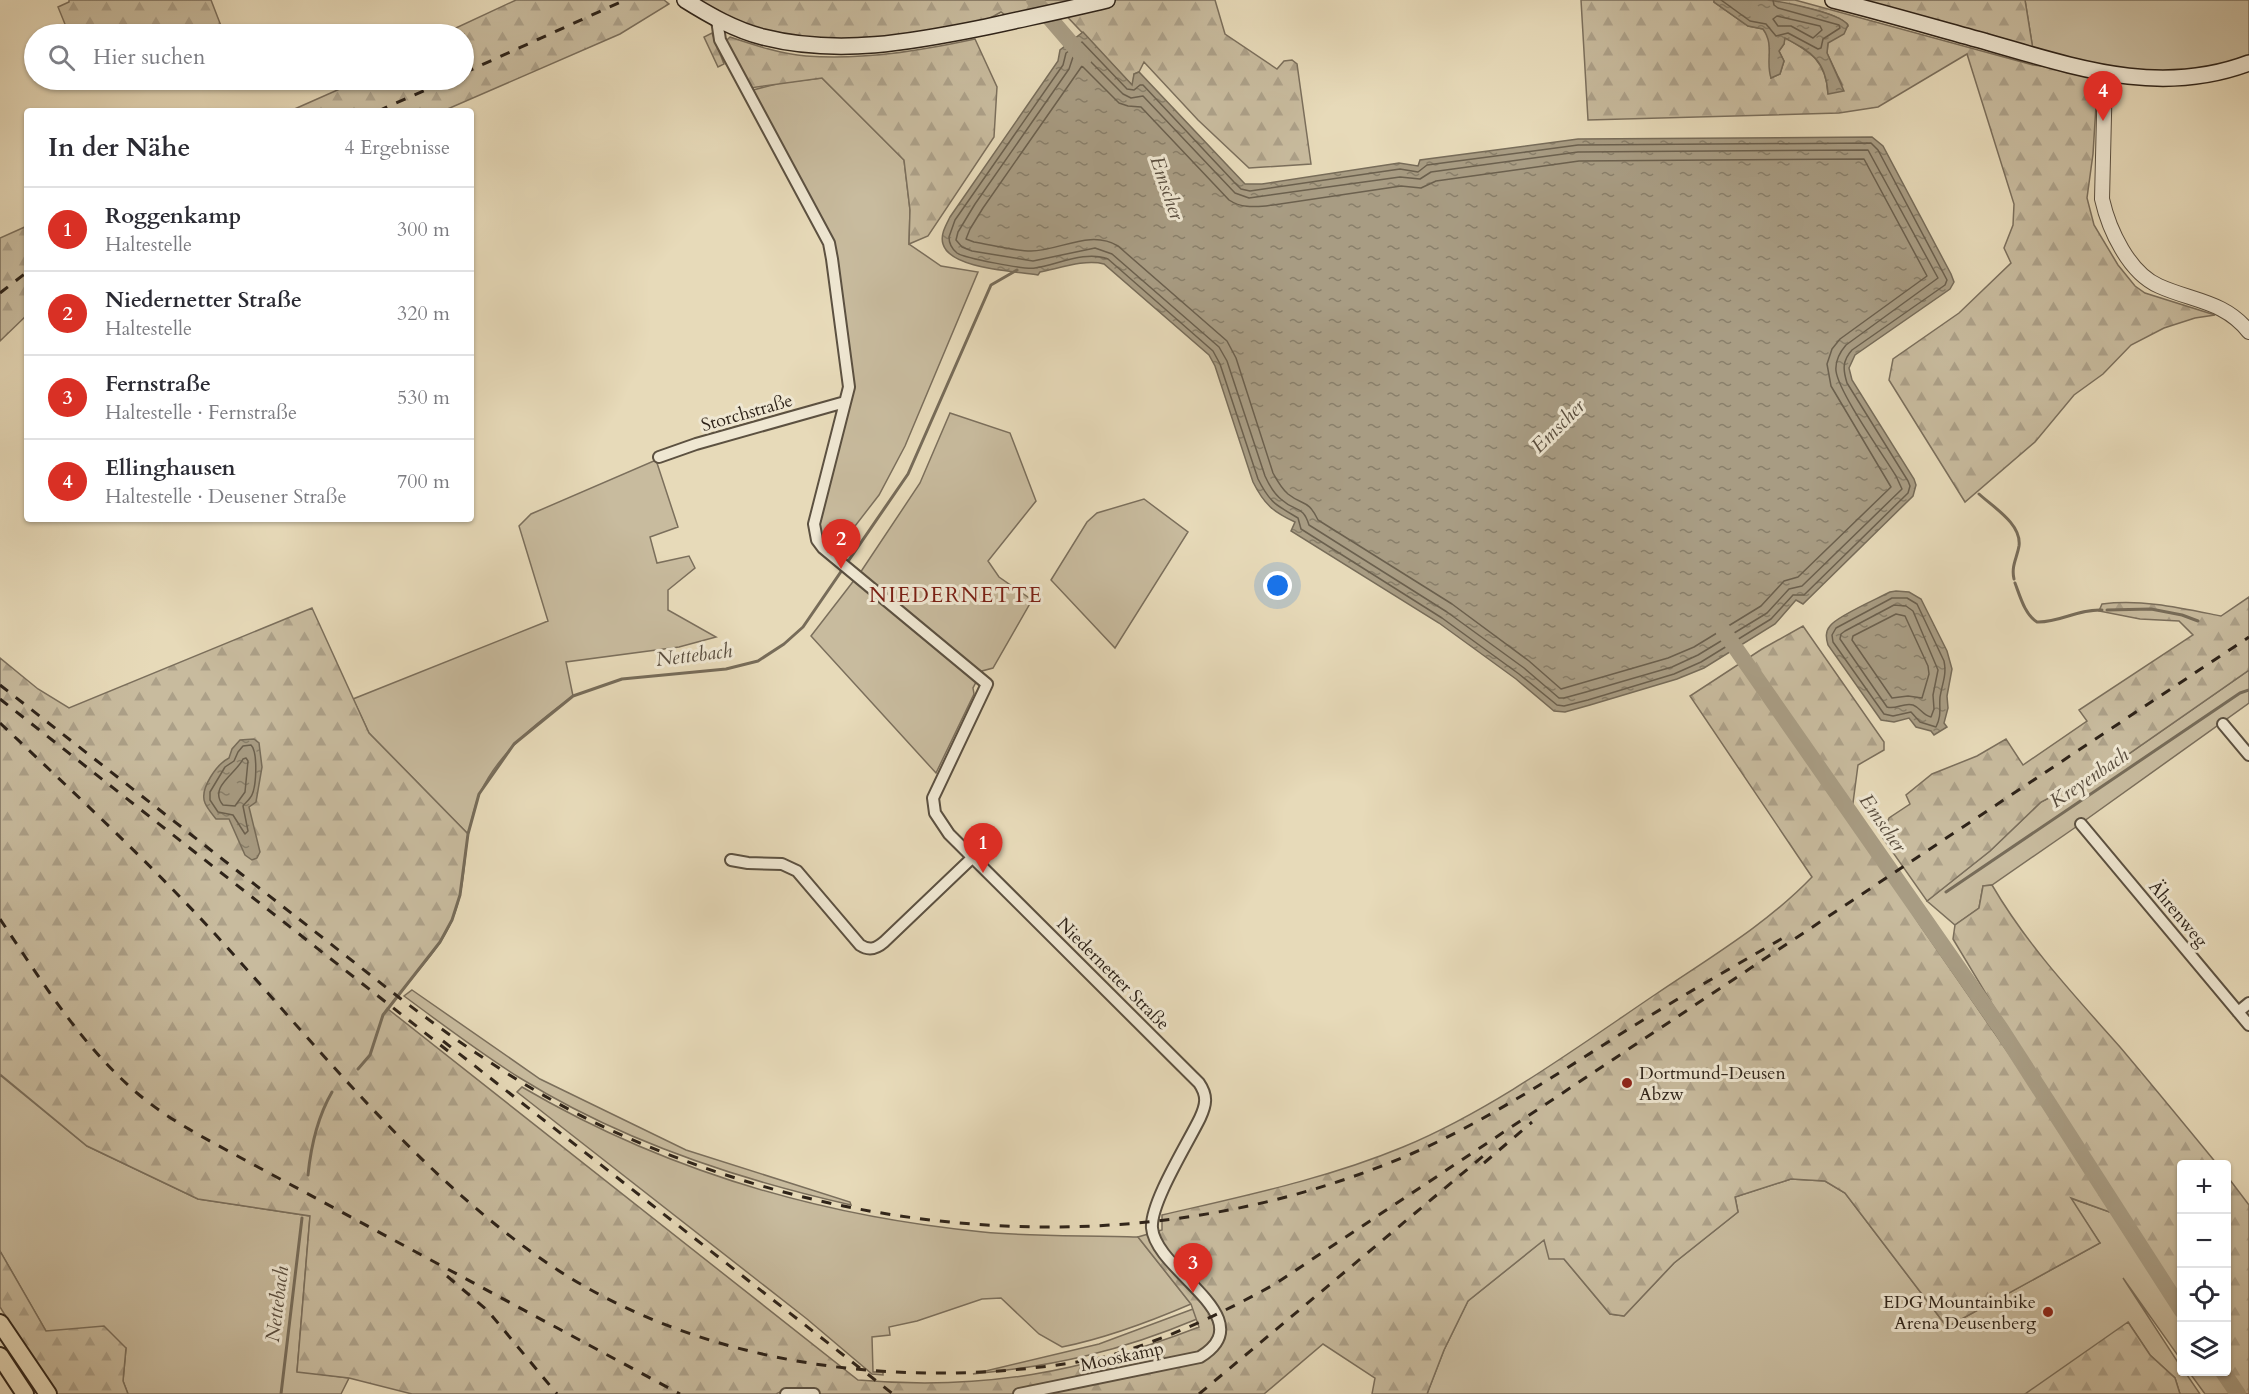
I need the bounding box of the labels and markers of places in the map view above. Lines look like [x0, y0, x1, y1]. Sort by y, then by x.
pin: 4 [2084, 72, 2122, 121]
pin: 2 [822, 520, 860, 569]
pin: 1 [964, 824, 1002, 873]
place label: Dortmund-Deusen Abzw [1639, 1061, 1786, 1107]
marker: Dortmund-Deusen Abzw [1620, 1076, 1634, 1090]
pin: 3 [1174, 1244, 1212, 1293]
place label: EDG Mountainbike Arena Deusenberg [1883, 1290, 2037, 1336]
marker: EDG Mountainbike Arena Deusenberg [2041, 1305, 2055, 1319]

